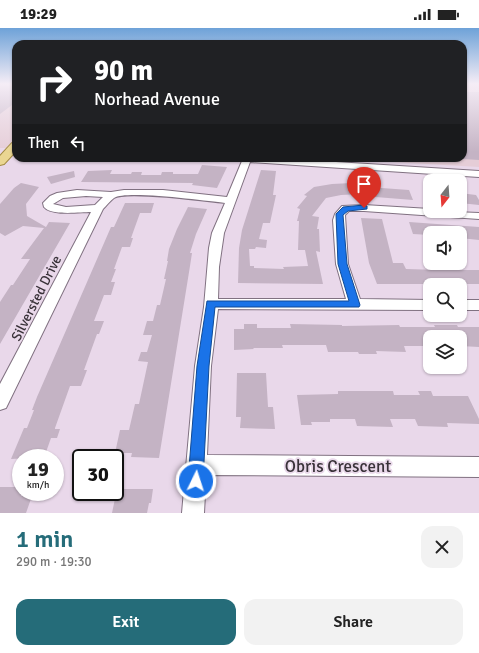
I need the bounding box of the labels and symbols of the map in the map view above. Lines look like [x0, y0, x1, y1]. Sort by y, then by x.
pin [347, 167, 381, 208]
north arrow [423, 174, 467, 218]
street label: Silversted Drive [8, 253, 65, 344]
speed limit sign: 30 [72, 449, 124, 501]
street label: Obris Crescent [285, 456, 391, 477]
position arrow [175, 460, 217, 502]

